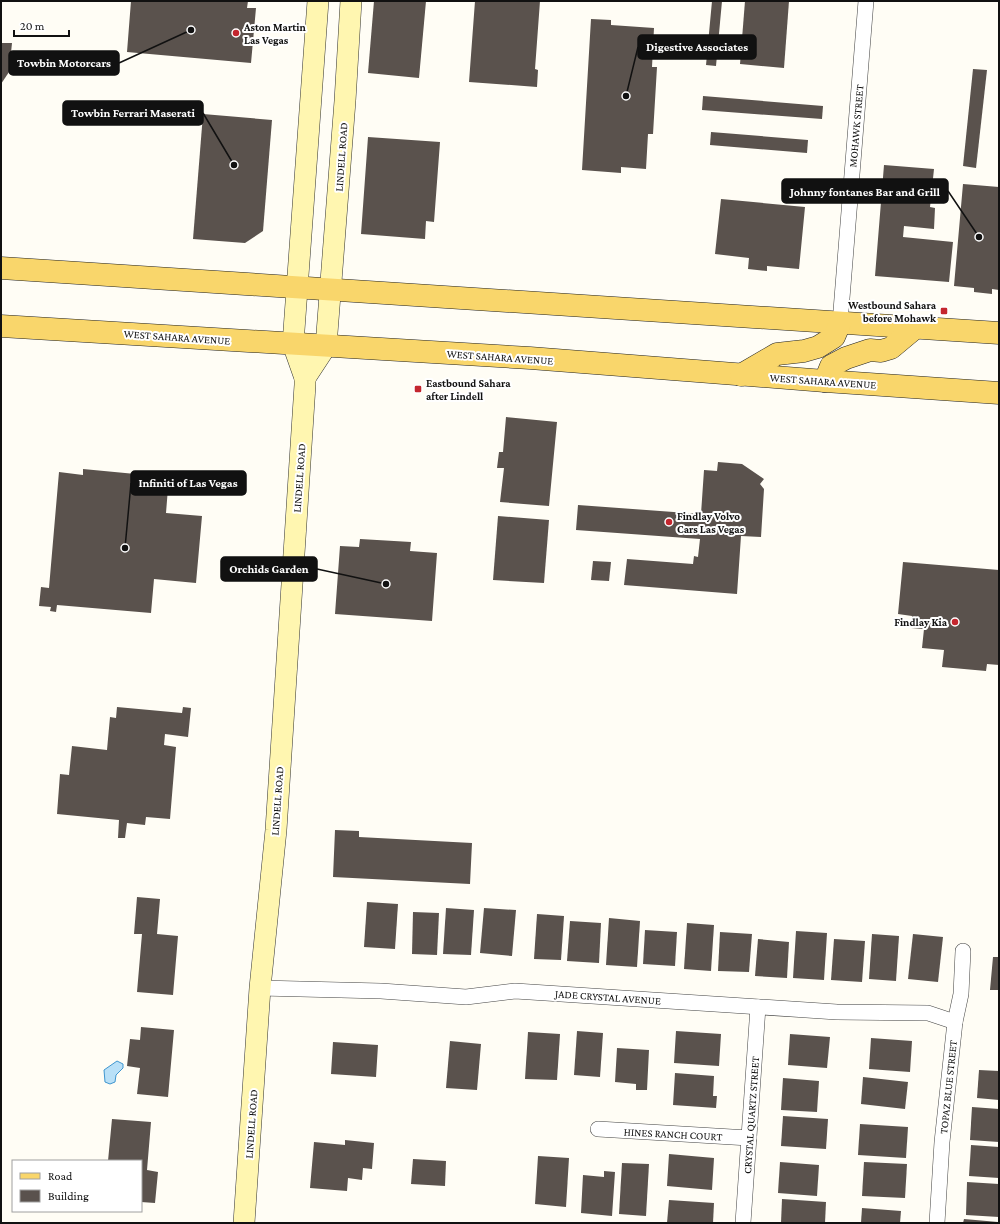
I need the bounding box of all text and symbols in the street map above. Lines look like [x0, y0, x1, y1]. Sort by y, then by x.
scale bar [14, 12, 69, 38]
text: 20 m [20, 19, 45, 33]
place label: Aston Martin Las Vegas [243, 21, 307, 46]
marker: Aston Martin Las Vegas [231, 28, 241, 38]
callout: Digestive Associates [638, 35, 756, 59]
text: Digestive Associates [646, 40, 748, 54]
callout: Towbin Motorcars [9, 51, 119, 75]
text: Towbin Motorcars [17, 56, 111, 70]
street label: MOHAWK STREET [846, 84, 866, 168]
callout: Towbin Ferrari Maserati [63, 101, 203, 125]
text: Towbin Ferrari Maserati [71, 106, 195, 120]
street label: LINDELL ROAD [333, 122, 349, 192]
callout: Johnny fontanes Bar and Grill [782, 179, 948, 203]
text: Johnny fontanes Bar and Grill [788, 185, 941, 199]
place label: Westbound Sahara before Mohawk [847, 299, 937, 324]
marker: Westbound Sahara before Mohawk [939, 306, 949, 316]
street label: WEST SAHARA AVENUE [123, 327, 231, 347]
street label: WEST SAHARA AVENUE [446, 347, 554, 367]
street label: WEST SAHARA AVENUE [769, 371, 877, 391]
place label: Eastbound Sahara after Lindell [426, 377, 511, 402]
marker: Eastbound Sahara after Lindell [413, 384, 423, 394]
street label: LINDELL ROAD [291, 443, 307, 513]
callout: Infiniti of Las Vegas [131, 471, 246, 495]
text: Infiniti of Las Vegas [138, 476, 238, 490]
place label: Findlay Volvo Cars Las Vegas [677, 510, 745, 535]
marker: Findlay Volvo Cars Las Vegas [664, 517, 674, 527]
callout: Orchids Garden [221, 557, 317, 581]
text: Orchids Garden [229, 562, 309, 576]
place label: Findlay Kia [894, 616, 948, 628]
marker: Findlay Kia [950, 617, 960, 627]
street label: LINDELL ROAD [269, 766, 285, 836]
street label: JADE CRYSTAL AVENUE [554, 987, 661, 1008]
street label: TOPAZ BLUE STREET [937, 1040, 959, 1134]
street label: CRYSTAL QUARTZ STREET [741, 1056, 761, 1174]
street label: LINDELL ROAD [243, 1089, 259, 1159]
street label: HINES RANCH COURT [623, 1125, 723, 1143]
legend [12, 1160, 142, 1212]
text: Road [48, 1169, 73, 1183]
text: Building [48, 1189, 89, 1203]

